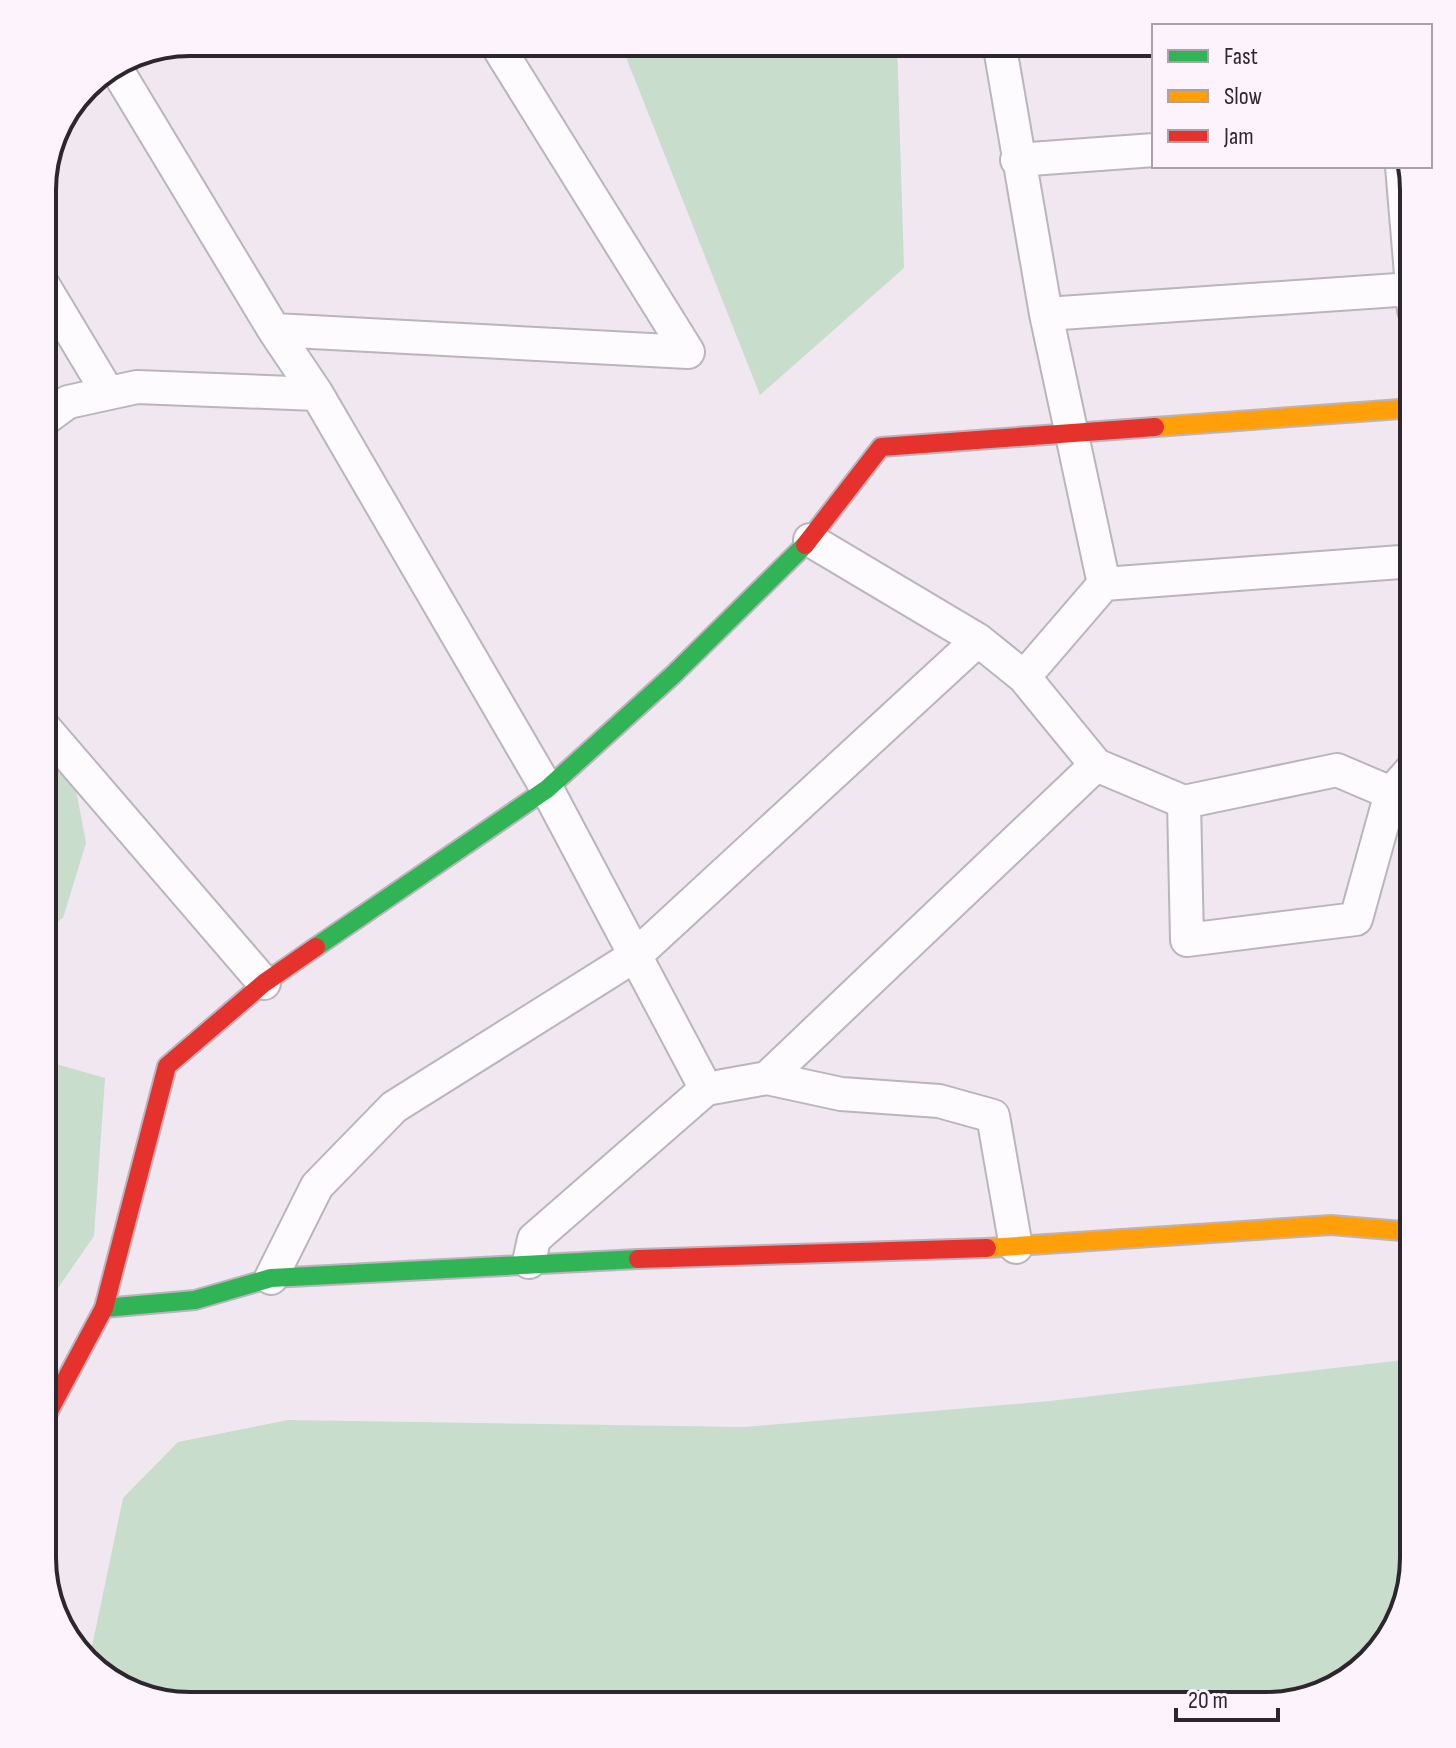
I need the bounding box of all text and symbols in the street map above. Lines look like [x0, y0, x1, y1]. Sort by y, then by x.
legend [1152, 24, 1432, 168]
text: Fast [1224, 42, 1258, 71]
text: Slow [1224, 82, 1262, 111]
text: Jam [1223, 122, 1254, 151]
scale bar [1176, 1672, 1278, 1722]
text: 20 m [1188, 1686, 1228, 1715]

